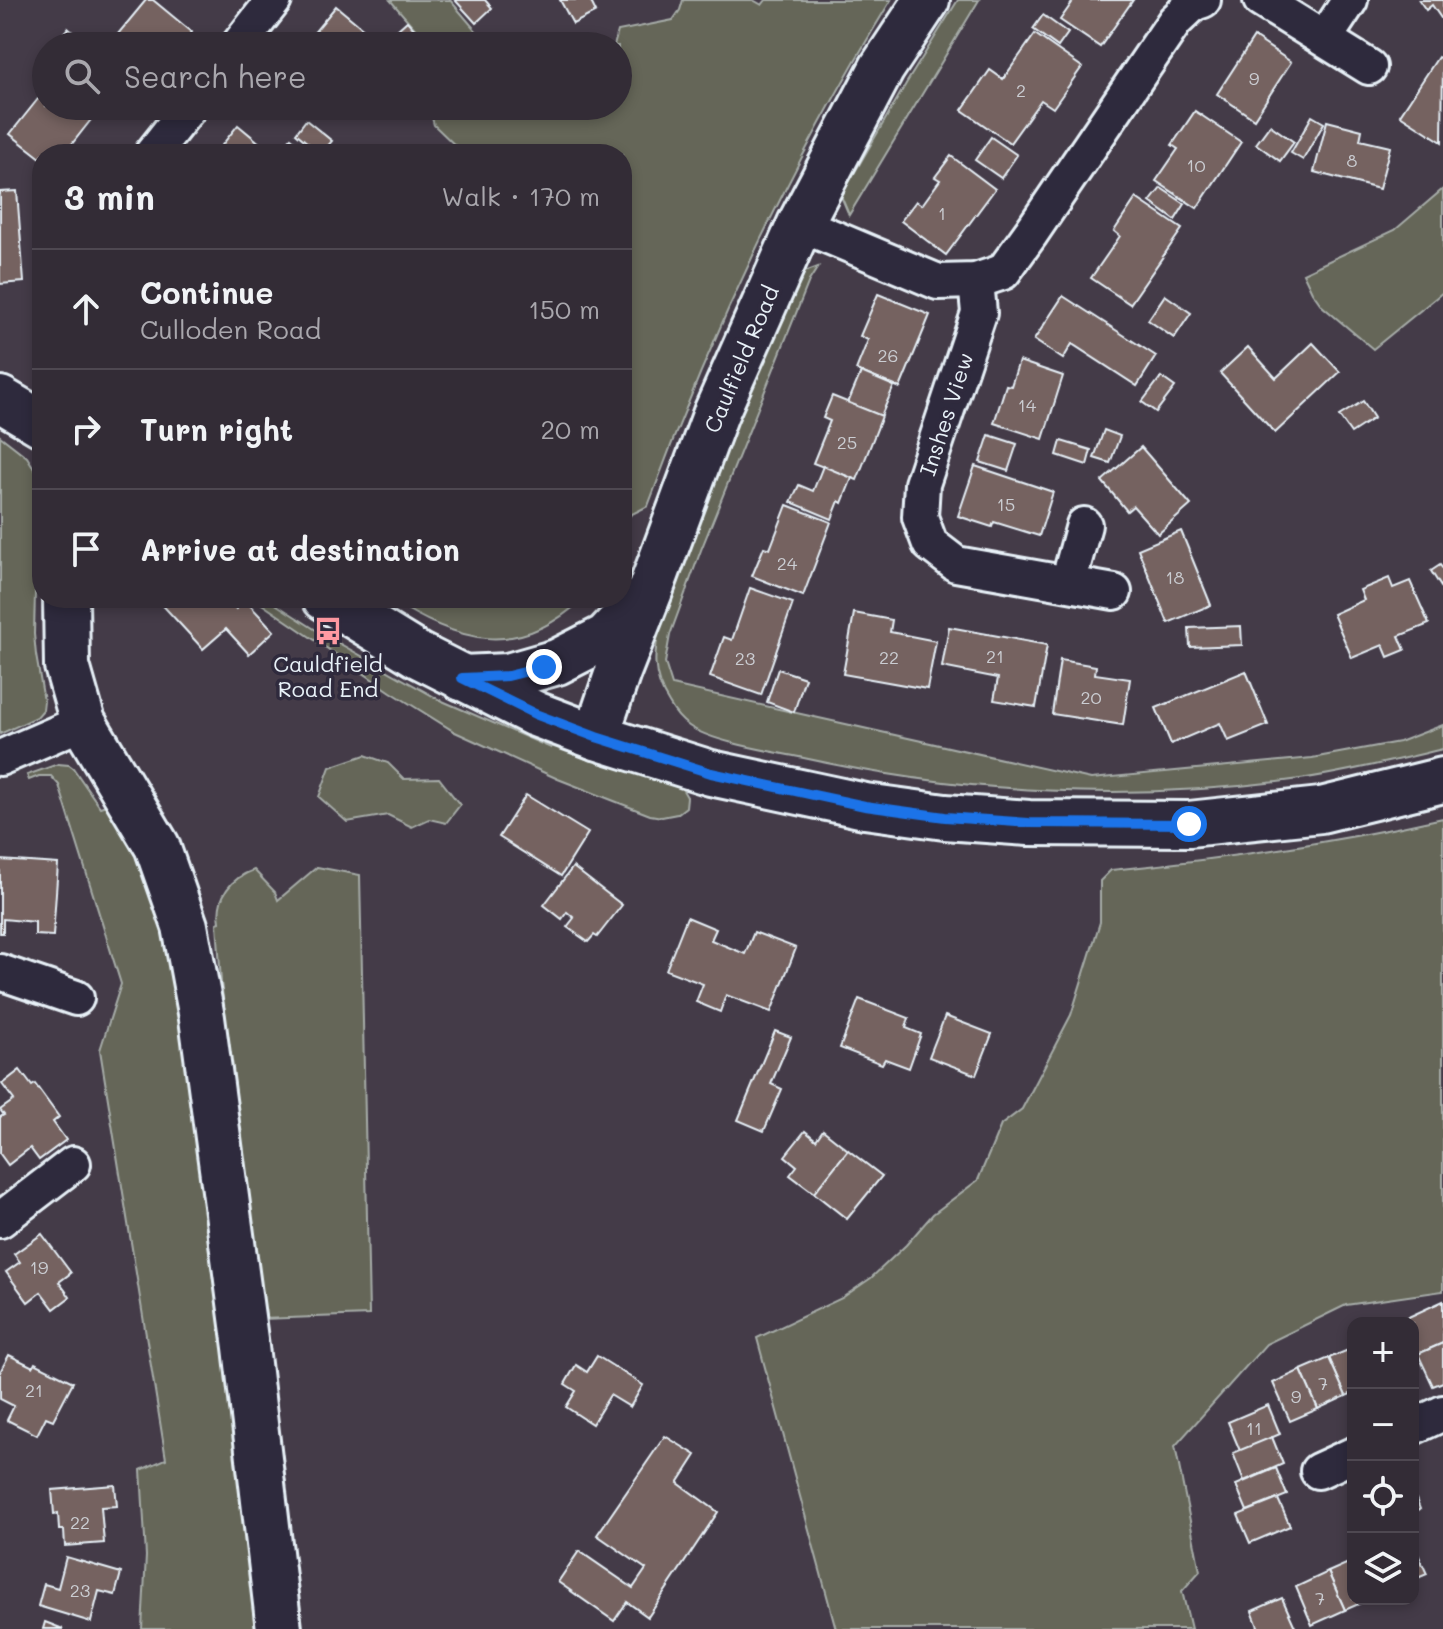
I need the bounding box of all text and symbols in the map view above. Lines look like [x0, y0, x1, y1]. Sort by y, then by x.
search box [32, 32, 632, 120]
icon: search [60, 54, 104, 98]
text: Search here [124, 56, 307, 96]
house number: 9 [1249, 66, 1260, 90]
house number: 2 [1016, 78, 1026, 102]
house number: 8 [1347, 148, 1358, 172]
house number: 10 [1186, 153, 1206, 177]
text: 3 min [64, 174, 155, 219]
text: Walk · 170 m [442, 179, 600, 213]
house number: 1 [938, 201, 946, 225]
text: Continue [140, 272, 273, 312]
street label: Caulfield Road [697, 281, 785, 437]
icon: ahead [64, 287, 108, 331]
text: 150 m [528, 292, 600, 326]
text: Culloden Road [140, 312, 321, 346]
house number: 26 [878, 343, 898, 367]
street label: Inshes View [912, 349, 980, 479]
house number: 14 [1018, 393, 1037, 417]
icon: right [64, 407, 108, 451]
text: Turn right [140, 409, 293, 449]
text: 20 m [540, 412, 600, 446]
house number: 25 [837, 430, 857, 454]
house number: 15 [997, 492, 1015, 516]
icon: arrive [64, 527, 108, 571]
text: Arrive at destination [140, 529, 460, 569]
house number: 24 [777, 551, 798, 575]
house number: 18 [1166, 565, 1185, 589]
bus stop icon: Cauldfield Road End [313, 616, 343, 646]
house number: 21 [986, 644, 1004, 668]
house number: 22 [879, 645, 899, 669]
house number: 23 [735, 646, 755, 670]
place label: Cauldfield Road End [273, 649, 383, 703]
route end [526, 649, 562, 685]
house number: 20 [1080, 685, 1102, 709]
route start [1171, 806, 1207, 842]
house number: 19 [30, 1255, 49, 1279]
map controls [1347, 1317, 1419, 1605]
button: + [1347, 1317, 1419, 1389]
house number: 7 [1318, 1371, 1328, 1395]
house number: 21 [25, 1378, 43, 1402]
house number: 9 [1291, 1384, 1302, 1408]
button: − [1347, 1389, 1419, 1461]
house number: 11 [1246, 1416, 1262, 1440]
button: locate [1347, 1461, 1419, 1533]
house number: 22 [70, 1510, 90, 1534]
button: layers [1347, 1533, 1419, 1605]
house number: 23 [70, 1578, 90, 1602]
house number: 7 [1315, 1586, 1325, 1610]

